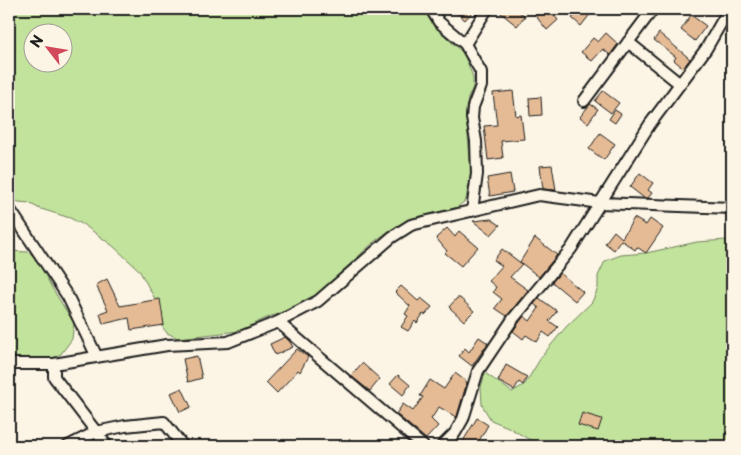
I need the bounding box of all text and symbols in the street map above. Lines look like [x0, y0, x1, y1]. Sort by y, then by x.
north arrow [22, 22, 72, 72]
text: N [25, 31, 48, 51]

